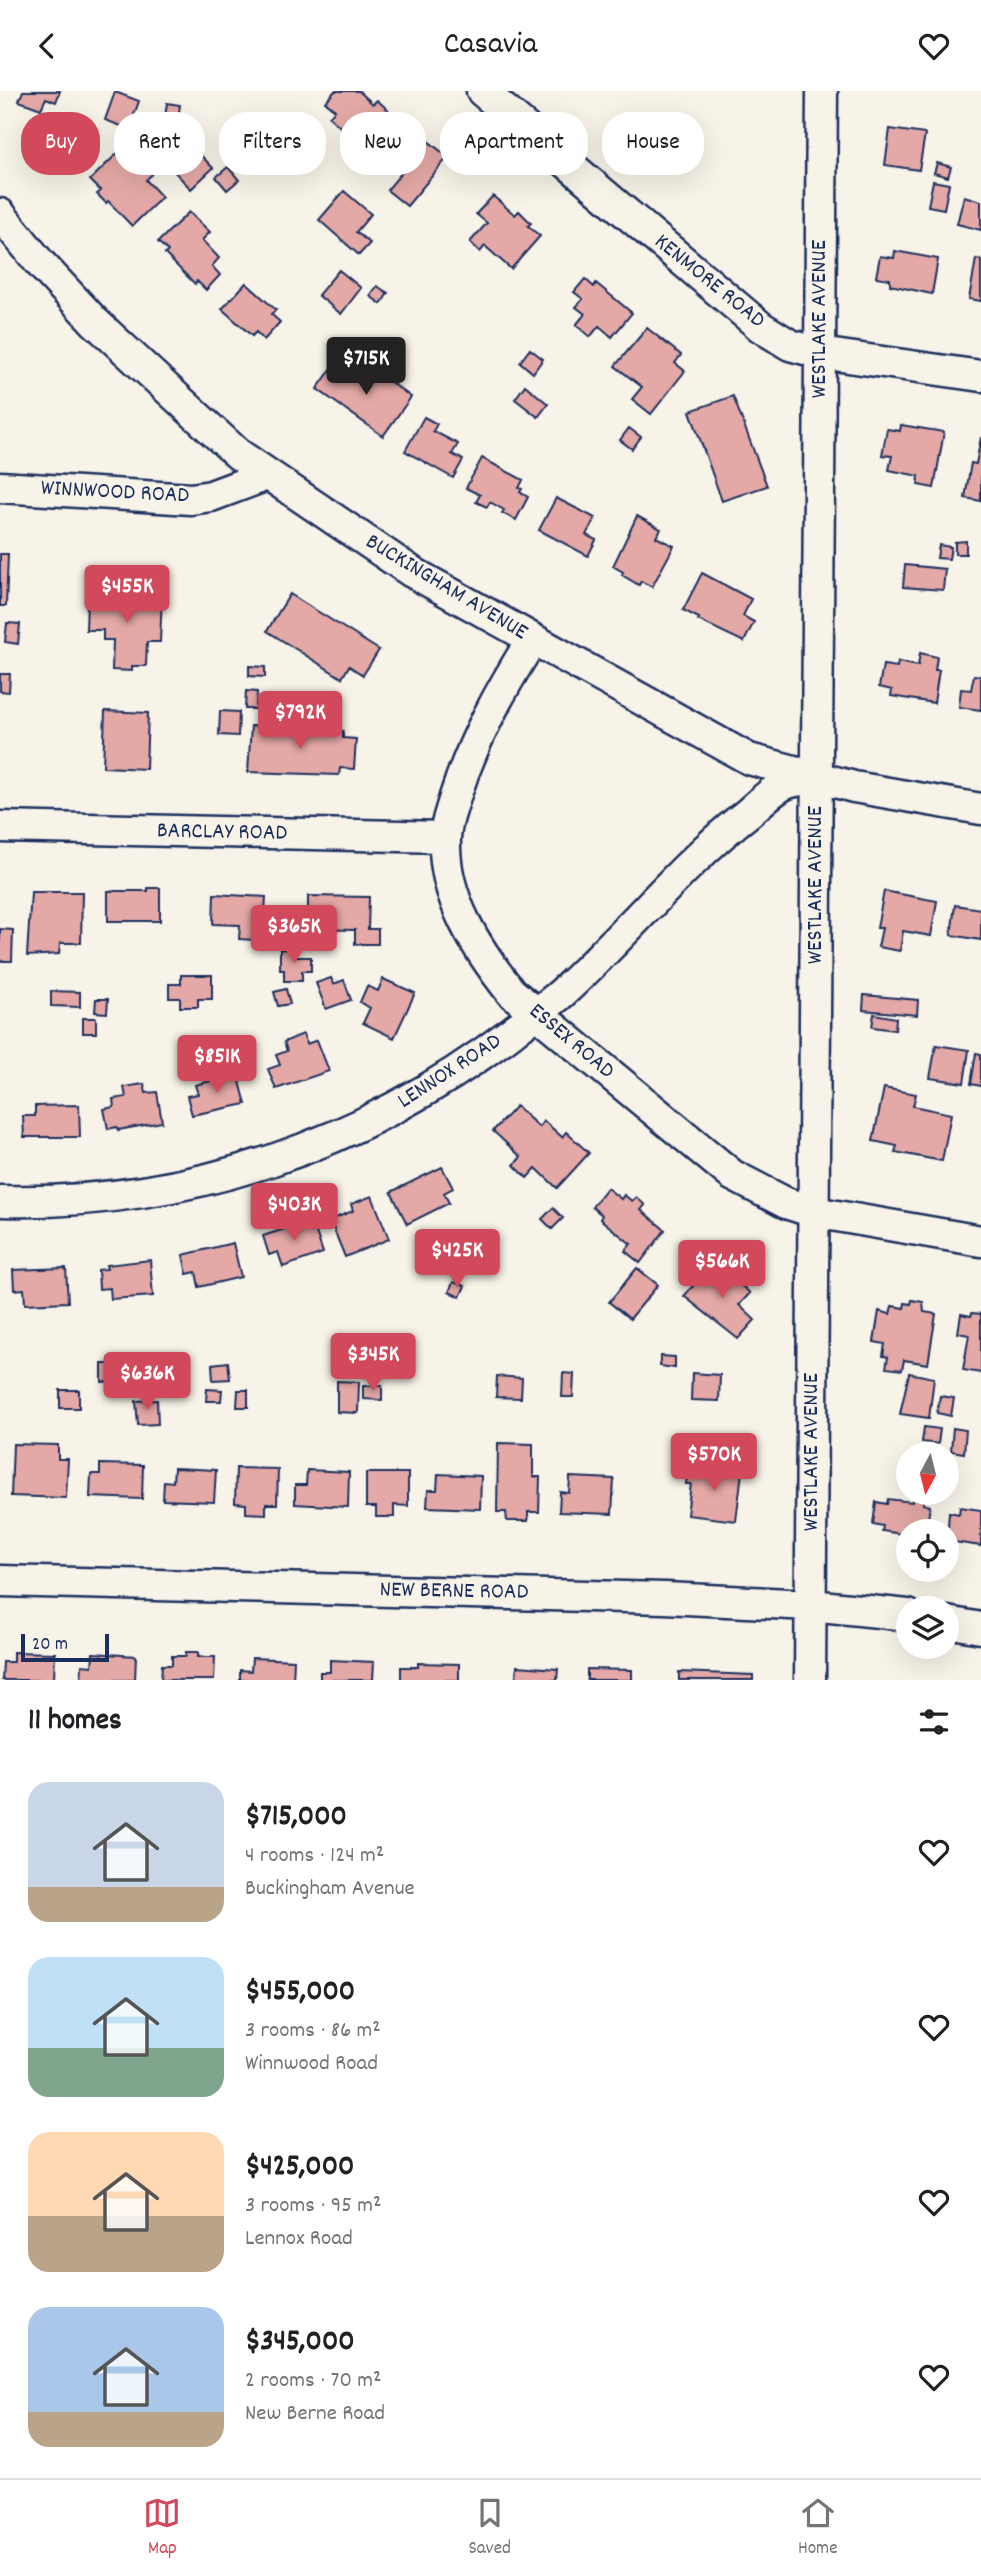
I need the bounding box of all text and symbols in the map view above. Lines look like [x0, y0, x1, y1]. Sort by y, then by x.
text: Casavia [444, 23, 537, 69]
icon: back [28, 27, 66, 65]
icon: heart [915, 27, 953, 65]
chip: Buy [21, 112, 100, 175]
chip: Rent [114, 112, 205, 175]
chip: Filters [219, 112, 326, 175]
chip: New [340, 112, 426, 175]
chip: Apartment [440, 112, 588, 175]
chip: House [602, 112, 704, 175]
street label: KENMORE ROAD [646, 227, 772, 337]
street label: WESTLAKE AVENUE [804, 239, 837, 398]
pin: $715K [317, 337, 415, 397]
text: $715K [343, 343, 389, 376]
street label: WINNWOOD ROAD [40, 473, 190, 513]
street label: BUCKINGHAM AVENUE [359, 526, 534, 650]
pin: $455K [78, 566, 176, 625]
text: $455K [100, 571, 154, 604]
pin: $792K [251, 691, 349, 751]
text: $792K [274, 697, 326, 730]
street label: WESTLAKE AVENUE [800, 805, 833, 964]
street label: BARCLAY ROAD [156, 815, 288, 851]
pin: $365K [245, 905, 343, 965]
text: $365K [267, 911, 321, 944]
street label: ESSEX ROAD [521, 996, 621, 1088]
street label: LENNOX ROAD [392, 1026, 509, 1118]
pin: $851K [168, 1035, 266, 1095]
text: $851K [193, 1041, 241, 1074]
pin: $403K [245, 1183, 343, 1243]
text: $403K [267, 1189, 321, 1222]
pin: $425K [408, 1229, 506, 1289]
text: $425K [431, 1235, 483, 1268]
pin: $566K [673, 1241, 771, 1300]
text: $566K [694, 1246, 750, 1279]
pin: $345K [324, 1333, 422, 1393]
text: $345K [347, 1339, 399, 1372]
pin: $636K [98, 1353, 196, 1412]
text: $636K [119, 1358, 175, 1391]
street label: WESTLAKE AVENUE [796, 1372, 829, 1531]
pin: $570K [665, 1433, 763, 1493]
text: $570K [687, 1439, 741, 1472]
north arrow [896, 1442, 959, 1505]
map controls [896, 1442, 959, 1659]
button: locate [896, 1519, 959, 1582]
street label: NEW BERNE ROAD [379, 1574, 529, 1610]
button: layers [896, 1596, 959, 1659]
scale bar [21, 1631, 108, 1663]
text: 20 m [32, 1632, 68, 1659]
text: 11 homes [28, 1701, 122, 1744]
icon: filters [915, 1703, 953, 1741]
text: $715,000 [245, 1797, 347, 1840]
icon: home [84, 1810, 168, 1894]
icon: heart [915, 1833, 953, 1871]
text: 4 rooms · 124 m² [245, 1840, 384, 1873]
text: Buckingham Avenue [245, 1873, 415, 1906]
text: $455,000 [245, 1972, 355, 2015]
icon: home [84, 1985, 168, 2069]
icon: heart [915, 2008, 953, 2046]
text: 3 rooms · 86 m² [245, 2015, 381, 2048]
text: Winnwood Road [245, 2048, 378, 2081]
text: $425,000 [245, 2147, 354, 2190]
icon: home [84, 2160, 168, 2244]
icon: heart [915, 2183, 953, 2221]
text: 3 rooms · 95 m² [245, 2190, 381, 2223]
text: Lennox Road [245, 2223, 353, 2256]
text: $345,000 [245, 2322, 355, 2365]
icon: home [84, 2335, 168, 2419]
icon: heart [915, 2358, 953, 2396]
text: 2 rooms · 70 m² [245, 2365, 381, 2398]
text: New Berne Road [245, 2398, 385, 2431]
tab: Map [143, 2494, 181, 2563]
tab: Saved [468, 2494, 511, 2563]
tab: Home [798, 2494, 838, 2563]

